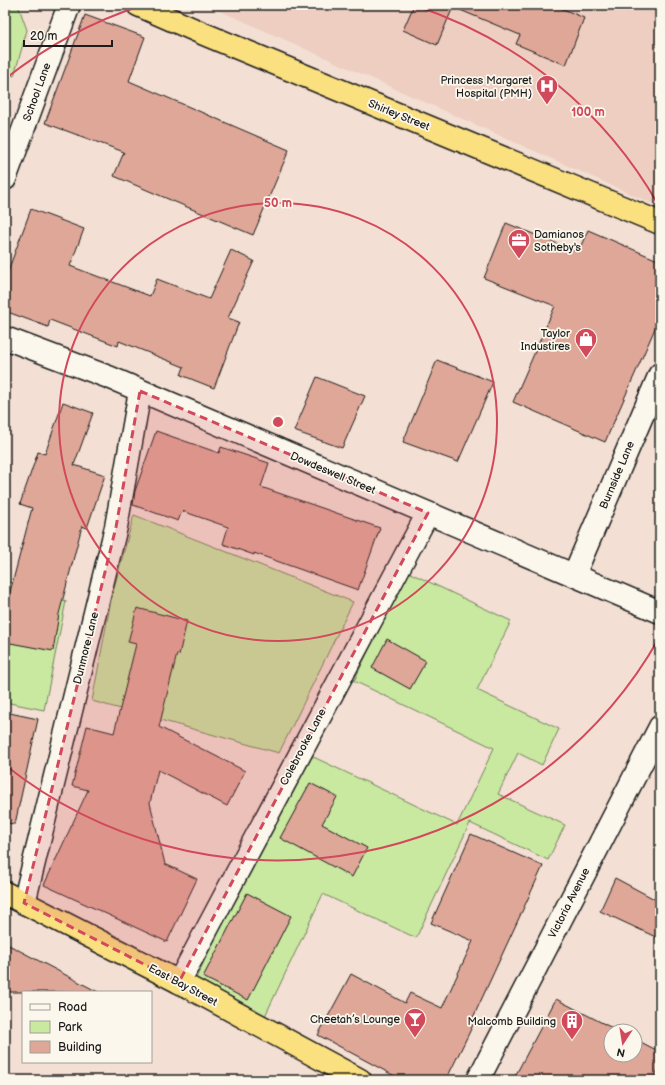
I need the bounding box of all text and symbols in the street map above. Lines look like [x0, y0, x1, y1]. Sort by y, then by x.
scale bar [24, 22, 112, 48]
text: 20 m [30, 29, 57, 44]
street label: School Lane [20, 60, 54, 123]
hospital icon: Princess Margaret Hospital (PMH) [534, 73, 560, 106]
place label: Princess Margaret Hospital (PMH) [440, 74, 533, 100]
street label: Shirley Street [366, 97, 432, 133]
text: 100 m [571, 105, 605, 120]
text: 50 m [264, 196, 292, 211]
office icon: Damianos Sotheby's [506, 227, 532, 260]
place label: Damianos Sotheby's [534, 228, 584, 254]
shop icon: Taylor Industires [573, 326, 599, 359]
place label: Taylor Industires [521, 327, 571, 353]
centre of rings [271, 415, 285, 429]
street label: Burnside Lane [597, 439, 637, 511]
street label: Dowdeswell Street [288, 449, 378, 497]
street label: Dunmore Lane [71, 610, 101, 685]
street label: Colebrooke Lane [277, 706, 329, 788]
street label: Victoria Avenue [546, 865, 593, 940]
street label: East Bay Street [146, 961, 220, 1009]
legend [22, 991, 152, 1063]
text: Road [58, 1000, 87, 1015]
bar icon: Cheetah’s Lounge [402, 1006, 428, 1039]
building icon: Malcomb Building [559, 1008, 585, 1041]
place label: Cheetah’s Lounge [310, 1013, 400, 1026]
place label: Malcomb Building [467, 1015, 556, 1028]
text: Park [58, 1020, 82, 1035]
north arrow [603, 1023, 643, 1063]
text: Building [58, 1040, 102, 1055]
text: N [616, 1045, 626, 1060]

